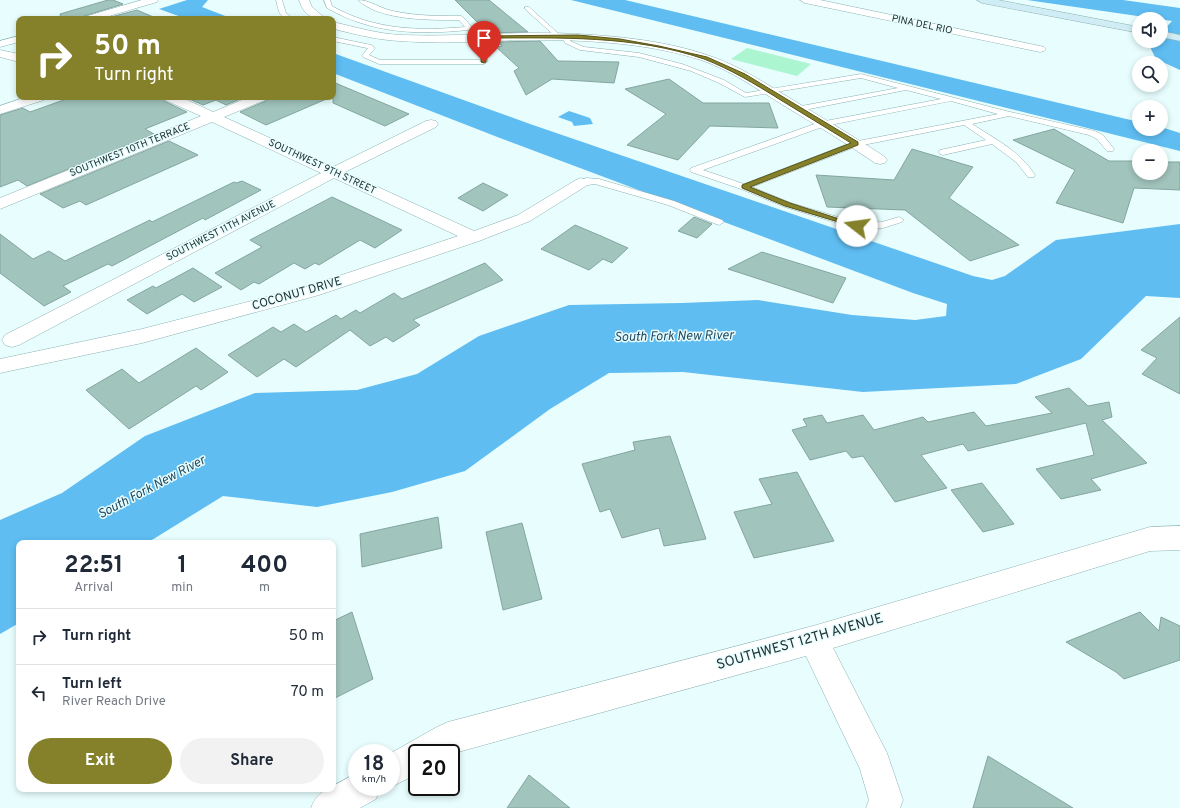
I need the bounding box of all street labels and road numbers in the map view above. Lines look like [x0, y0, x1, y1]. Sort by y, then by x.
street label: PINA DEL RIO [890, 12, 954, 38]
street label: SOUTHWEST 10TH TERRACE [68, 120, 192, 180]
street label: SOUTHWEST 9TH STREET [266, 136, 378, 198]
street label: SOUTHWEST 11TH AVENUE [164, 198, 278, 264]
street label: COCONUT DRIVE [250, 274, 344, 314]
street label: SOUTHWEST 12TH AVENUE [715, 610, 885, 674]

